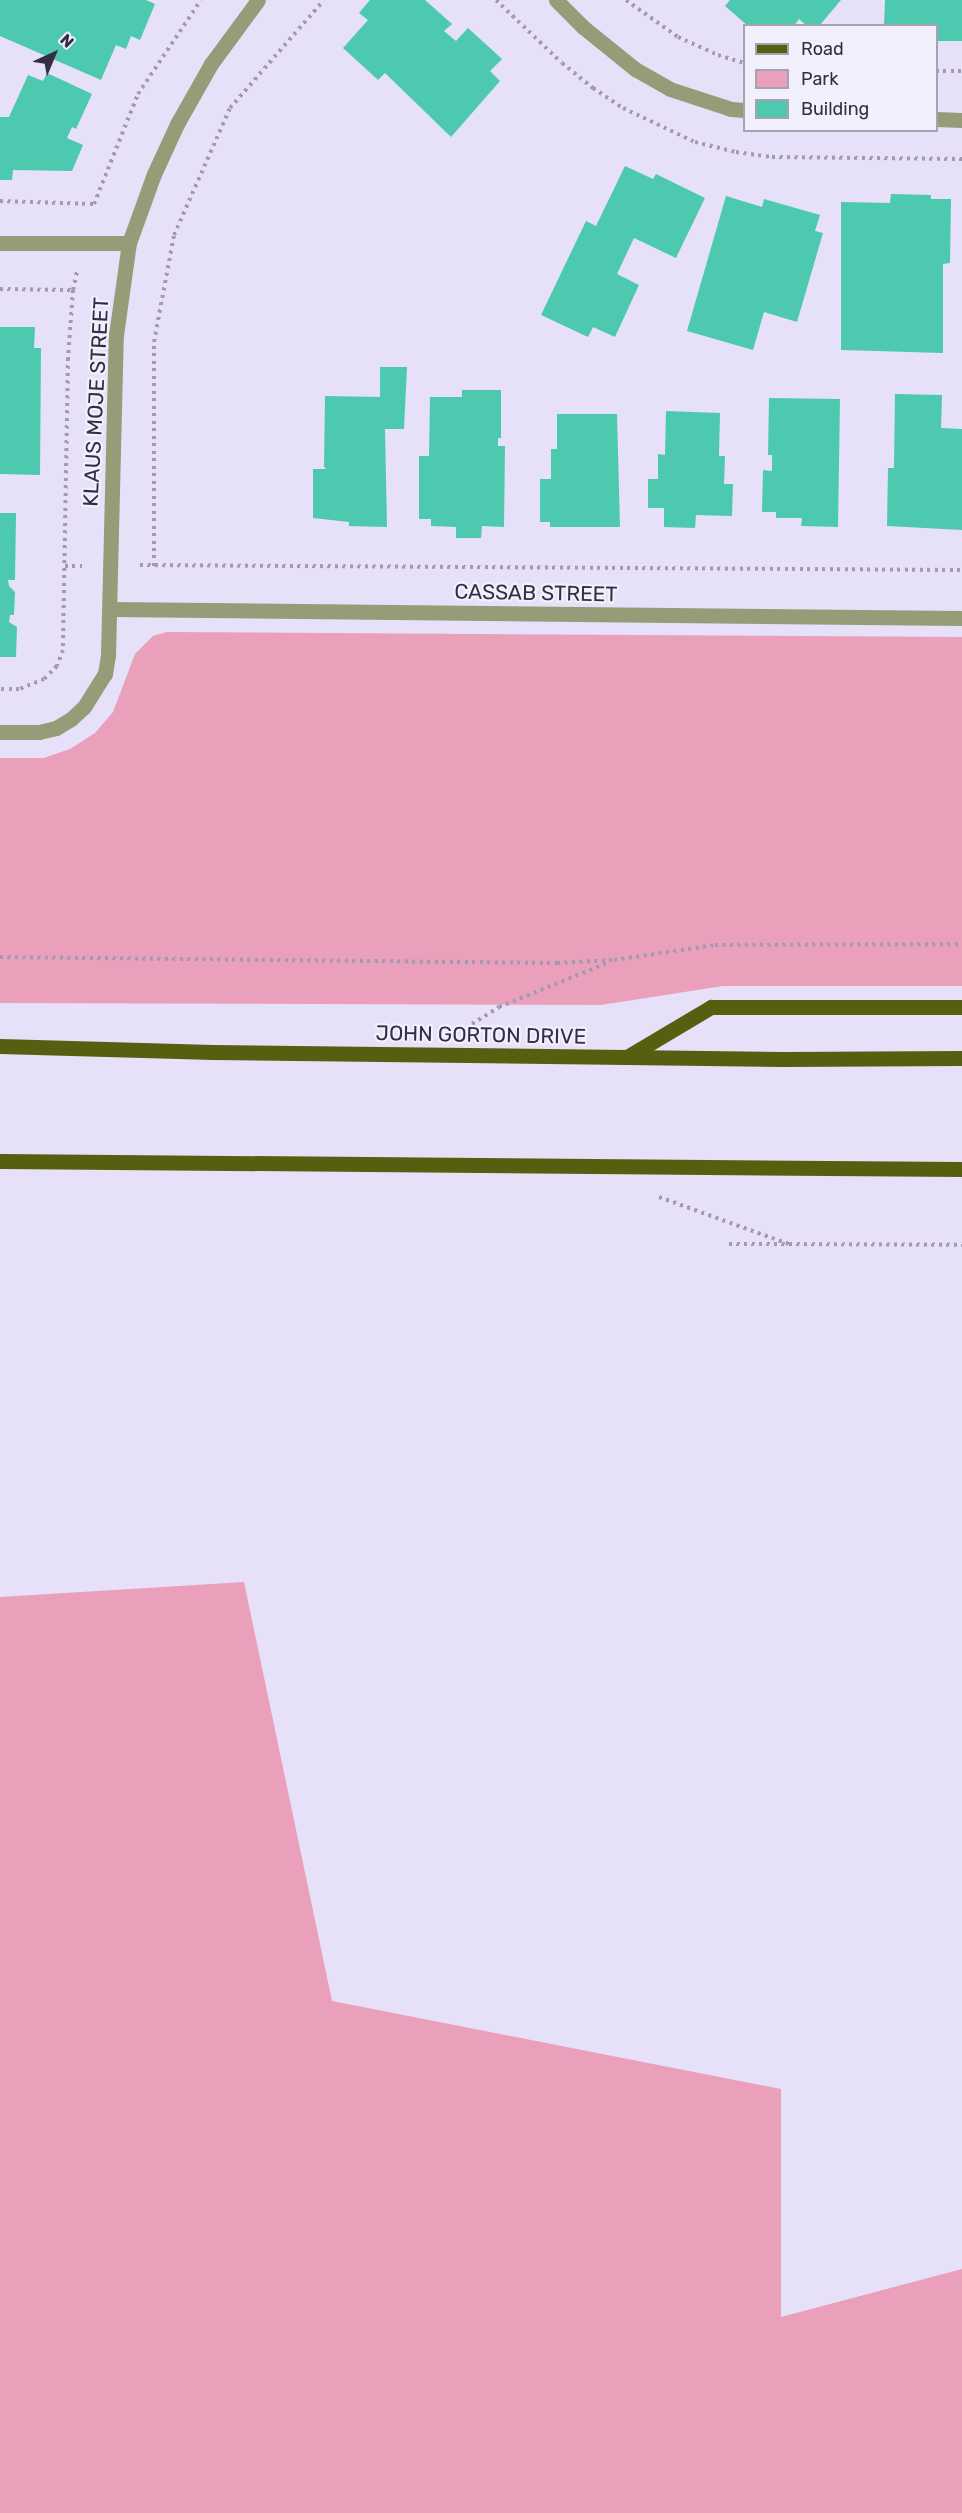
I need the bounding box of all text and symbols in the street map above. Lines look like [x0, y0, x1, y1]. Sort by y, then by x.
north arrow [24, 24, 84, 84]
legend [743, 24, 938, 132]
text: N [56, 30, 78, 52]
text: Road [801, 38, 844, 60]
text: Park [801, 68, 838, 90]
text: Building [801, 98, 869, 120]
street label: KLAUS MOJE STREET [78, 297, 114, 507]
street label: CASSAB STREET [454, 579, 618, 607]
street label: JOHN GORTON DRIVE [375, 1021, 587, 1049]

